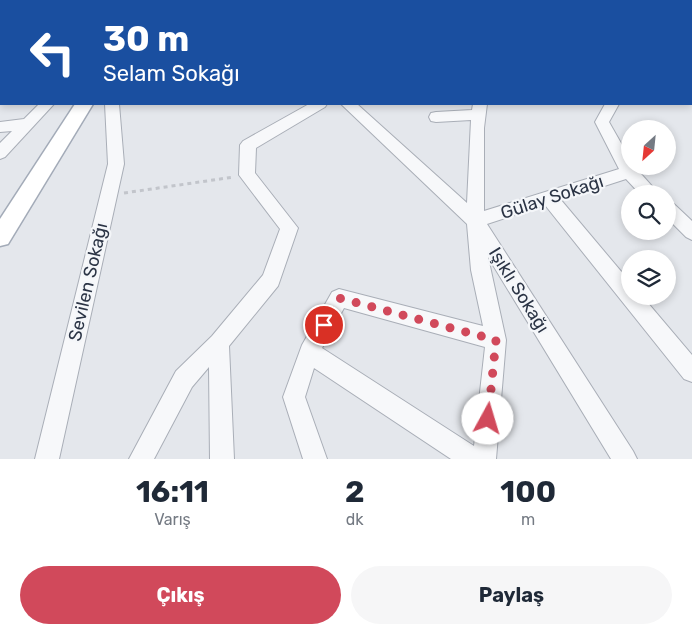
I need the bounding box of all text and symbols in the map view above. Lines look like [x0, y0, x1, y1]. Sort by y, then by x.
text: 30 m [103, 18, 189, 60]
icon: left [20, 20, 85, 85]
text: Selam Sokağı [103, 60, 239, 87]
north arrow [621, 120, 676, 175]
map controls [621, 120, 676, 305]
street label: Gülay Sokağı [498, 170, 606, 224]
button: search [621, 185, 676, 240]
street label: Sevilen Sokağı [64, 221, 112, 343]
street label: Işıklı Sokağı [484, 243, 554, 337]
button: layers [621, 250, 676, 305]
pin [303, 304, 345, 346]
icon: arrive [310, 311, 338, 339]
position arrow [461, 392, 513, 444]
text: 16:11 [136, 474, 209, 510]
text: 2 [345, 474, 364, 510]
text: 100 [500, 474, 556, 510]
text: Varış [154, 510, 191, 529]
text: dk [346, 510, 364, 529]
text: m [521, 510, 535, 529]
button: Çıkış [20, 566, 341, 624]
button: Paylaş [351, 566, 672, 624]

